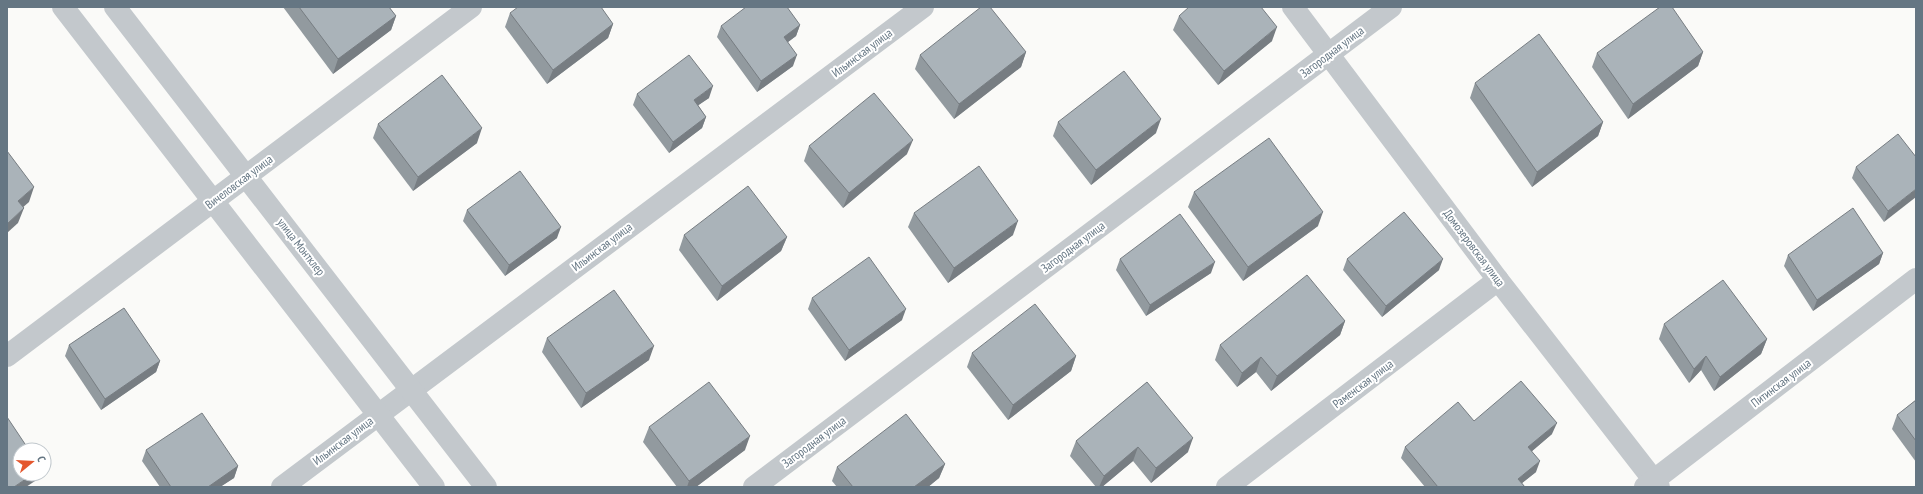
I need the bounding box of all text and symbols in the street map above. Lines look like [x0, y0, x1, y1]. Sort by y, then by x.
street label: Загородная улица [1297, 23, 1367, 80]
street label: Ильинская улица [828, 25, 895, 80]
street label: Вичеловская улица [202, 151, 276, 212]
street label: Домозеровская улица [1440, 206, 1508, 289]
street label: улица Монтклер [274, 215, 329, 278]
street label: Загородная улица [1038, 218, 1108, 275]
street label: Ильинская улица [568, 219, 635, 274]
street label: Питинская улица [1748, 355, 1814, 410]
street label: Раменская улица [1330, 356, 1396, 411]
street label: Ильинская улица [309, 413, 376, 468]
street label: Загородная улица [779, 413, 849, 470]
north arrow [12, 442, 52, 482]
text: С [34, 454, 49, 463]

